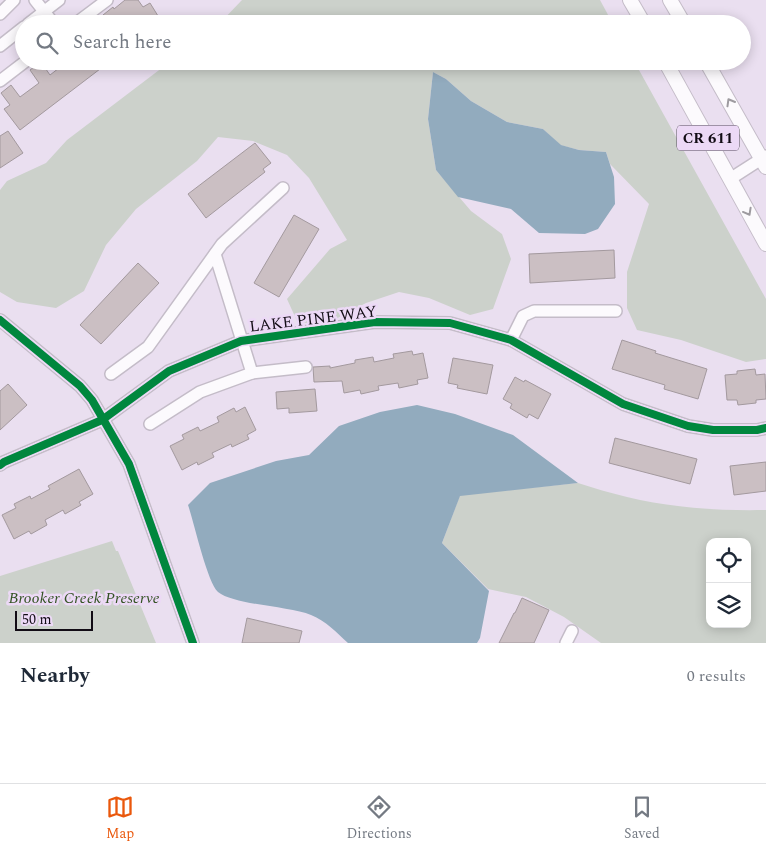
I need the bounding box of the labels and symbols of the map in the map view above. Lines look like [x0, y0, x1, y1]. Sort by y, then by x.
one-way arrow [726, 99, 736, 108]
road number: CR 611 [677, 126, 739, 150]
one-way arrow [742, 206, 752, 215]
street label: LAKE PINE WAY [248, 299, 378, 339]
park label: Brooker Creek Preserve [8, 586, 160, 610]
scale bar [15, 608, 92, 631]

